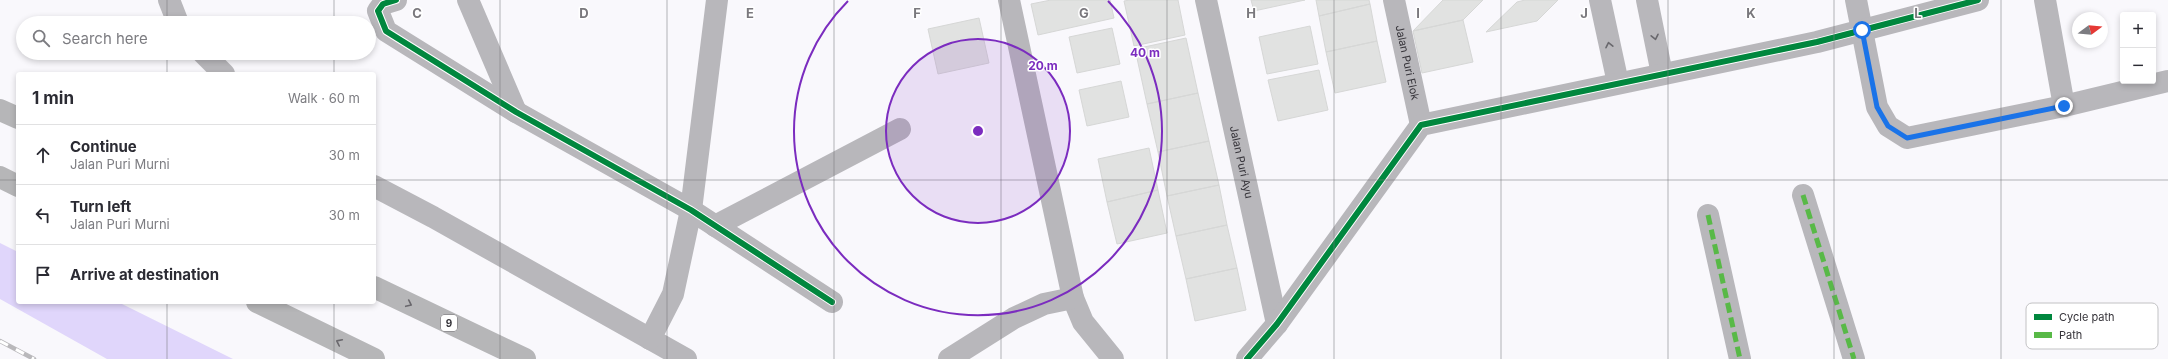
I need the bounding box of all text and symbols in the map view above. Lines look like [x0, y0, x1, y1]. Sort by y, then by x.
text: C [412, 5, 422, 21]
text: D [579, 5, 589, 21]
text: E [746, 5, 754, 21]
text: F [913, 5, 921, 21]
text: G [1079, 5, 1089, 21]
text: H [1246, 5, 1256, 21]
text: I [1416, 5, 1420, 21]
text: J [1580, 5, 1588, 21]
text: K [1746, 5, 1756, 21]
text: L [1914, 5, 1922, 21]
north arrow [2072, 12, 2108, 48]
map controls [2120, 12, 2156, 84]
button: + [2120, 12, 2156, 48]
search box [16, 16, 376, 60]
route start [1853, 21, 1871, 39]
street label: Jalan Puri Elok [1393, 24, 1422, 101]
icon: search [30, 27, 52, 49]
text: Search here [62, 29, 148, 48]
one-way arrow [1650, 34, 1658, 40]
one-way arrow [1606, 42, 1614, 48]
text: 40 m [1130, 45, 1160, 60]
button: − [2120, 48, 2156, 84]
text: 20 m [1028, 58, 1058, 73]
text: 1 min [32, 88, 74, 108]
text: Walk · 60 m [288, 90, 360, 106]
route end [2055, 97, 2073, 115]
centre of rings [971, 124, 985, 138]
street label: Jalan Puri Ayu [1227, 124, 1256, 200]
text: Continue [70, 137, 137, 156]
icon: ahead [32, 144, 54, 166]
text: 30 m [329, 147, 360, 163]
text: Jalan Puri Murni [70, 156, 170, 172]
text: Turn left [70, 197, 131, 216]
icon: left [32, 204, 54, 226]
text: 30 m [329, 207, 360, 223]
text: Jalan Puri Murni [70, 216, 170, 232]
icon: arrive [32, 264, 54, 286]
text: Arrive at destination [70, 265, 219, 284]
one-way arrow [405, 299, 413, 307]
legend [2026, 303, 2158, 349]
text: Cycle path [2059, 310, 2115, 324]
road number: 9 [441, 315, 457, 331]
text: Path [2059, 328, 2082, 342]
one-way arrow [335, 339, 343, 347]

